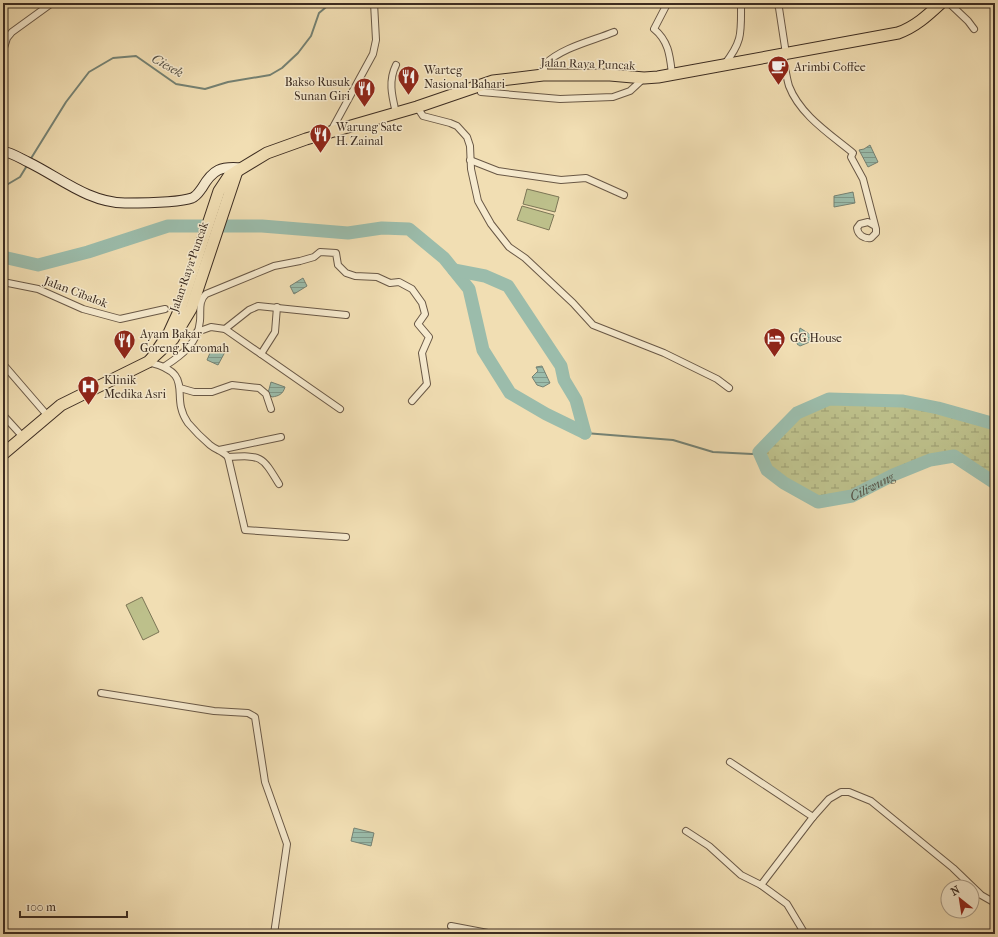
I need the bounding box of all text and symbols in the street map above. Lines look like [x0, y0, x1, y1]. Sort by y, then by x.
water label: Ciesek [149, 50, 186, 80]
cafe icon: Arimbi Coffee [766, 54, 792, 87]
street label: Jalan Raya Puncak [539, 55, 636, 73]
place label: Arimbi Coffee [793, 60, 866, 74]
place label: Warteg Nasional Bahari [423, 63, 505, 91]
restaurant icon: Warteg Nasional Bahari [396, 64, 422, 97]
place label: Bakso Rusuk Sunan Giri [285, 75, 351, 103]
restaurant icon: Bakso Rusuk Sunan Giri [352, 76, 378, 109]
place label: Warung Sate H. Zainal [335, 120, 402, 148]
restaurant icon: Warung Sate H. Zainal [307, 121, 333, 154]
street label: Jalan Raya Puncak [167, 219, 211, 315]
street label: Jalan Cibalok [41, 273, 111, 311]
hotel icon: GG House [762, 325, 788, 358]
place label: Ayam Bakar Goreng Karomah [139, 327, 229, 355]
restaurant icon: Ayam Bakar Goreng Karomah [111, 328, 137, 361]
place label: GG House [790, 331, 842, 345]
place label: Klinik Medika Asri [104, 373, 166, 401]
hospital icon: Klinik Medika Asri [76, 374, 102, 407]
water label: Ciliwung [847, 468, 898, 504]
north arrow [940, 879, 980, 919]
text: N [948, 883, 963, 898]
scale bar [20, 893, 127, 919]
text: 100 m [26, 900, 56, 914]

